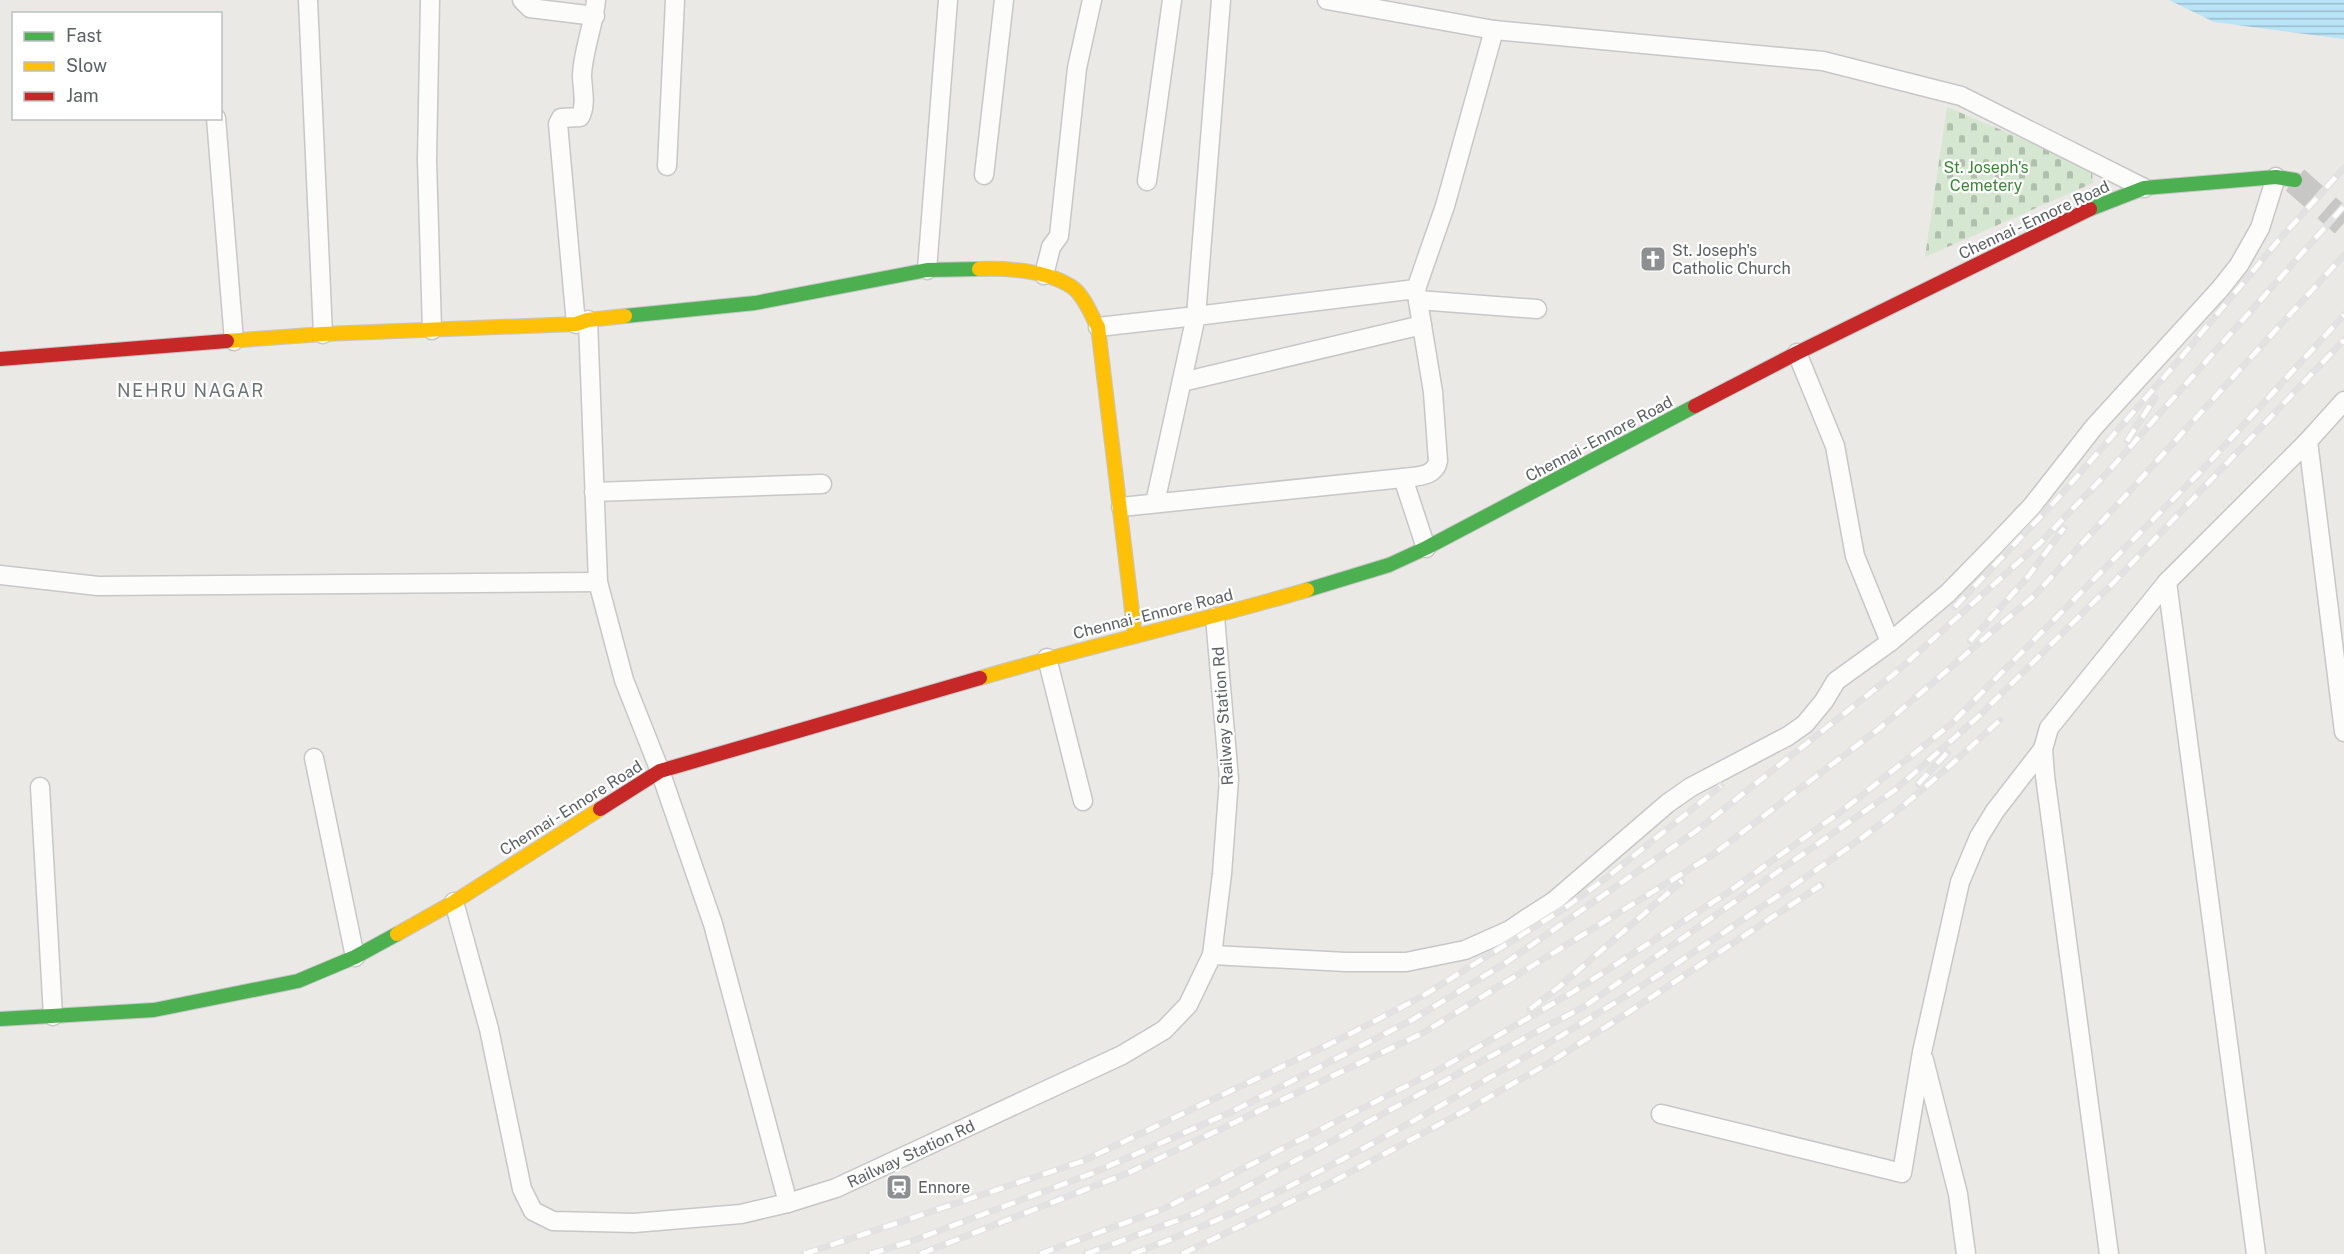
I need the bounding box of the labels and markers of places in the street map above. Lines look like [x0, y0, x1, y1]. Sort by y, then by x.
place label: St. Joseph's Catholic Church [1672, 241, 1791, 278]
church icon: St. Joseph's Catholic Church [1638, 244, 1668, 274]
station icon: Ennore [884, 1172, 914, 1202]
place label: Ennore [918, 1178, 970, 1197]

